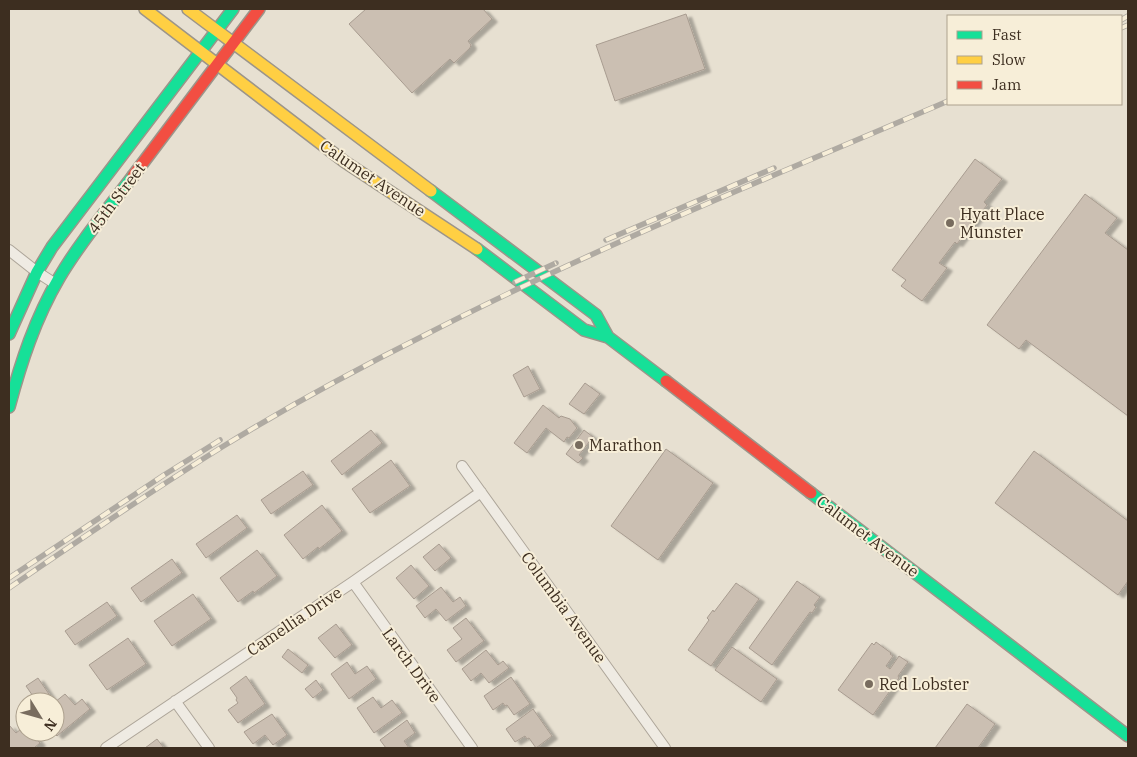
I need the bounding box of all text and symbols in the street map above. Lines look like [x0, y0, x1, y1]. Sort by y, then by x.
legend [947, 15, 1122, 105]
text: Fast [992, 25, 1022, 44]
text: Slow [992, 50, 1026, 69]
text: Jam [992, 75, 1021, 94]
street label: Calumet Avenue [316, 135, 430, 221]
street label: 45th Street [83, 158, 149, 237]
place label: Hyatt Place Munster [960, 204, 1045, 242]
marker: Hyatt Place Munster [944, 217, 956, 229]
place label: Marathon [589, 435, 662, 455]
marker: Marathon [573, 439, 585, 451]
street label: Calumet Avenue [813, 491, 923, 581]
street label: Columbia Avenue [517, 548, 611, 666]
street label: Camellia Drive [243, 582, 345, 660]
street label: Larch Drive [378, 624, 446, 706]
place label: Red Lobster [879, 674, 969, 694]
marker: Red Lobster [863, 678, 875, 690]
north arrow [15, 692, 65, 742]
text: N [40, 715, 61, 735]

